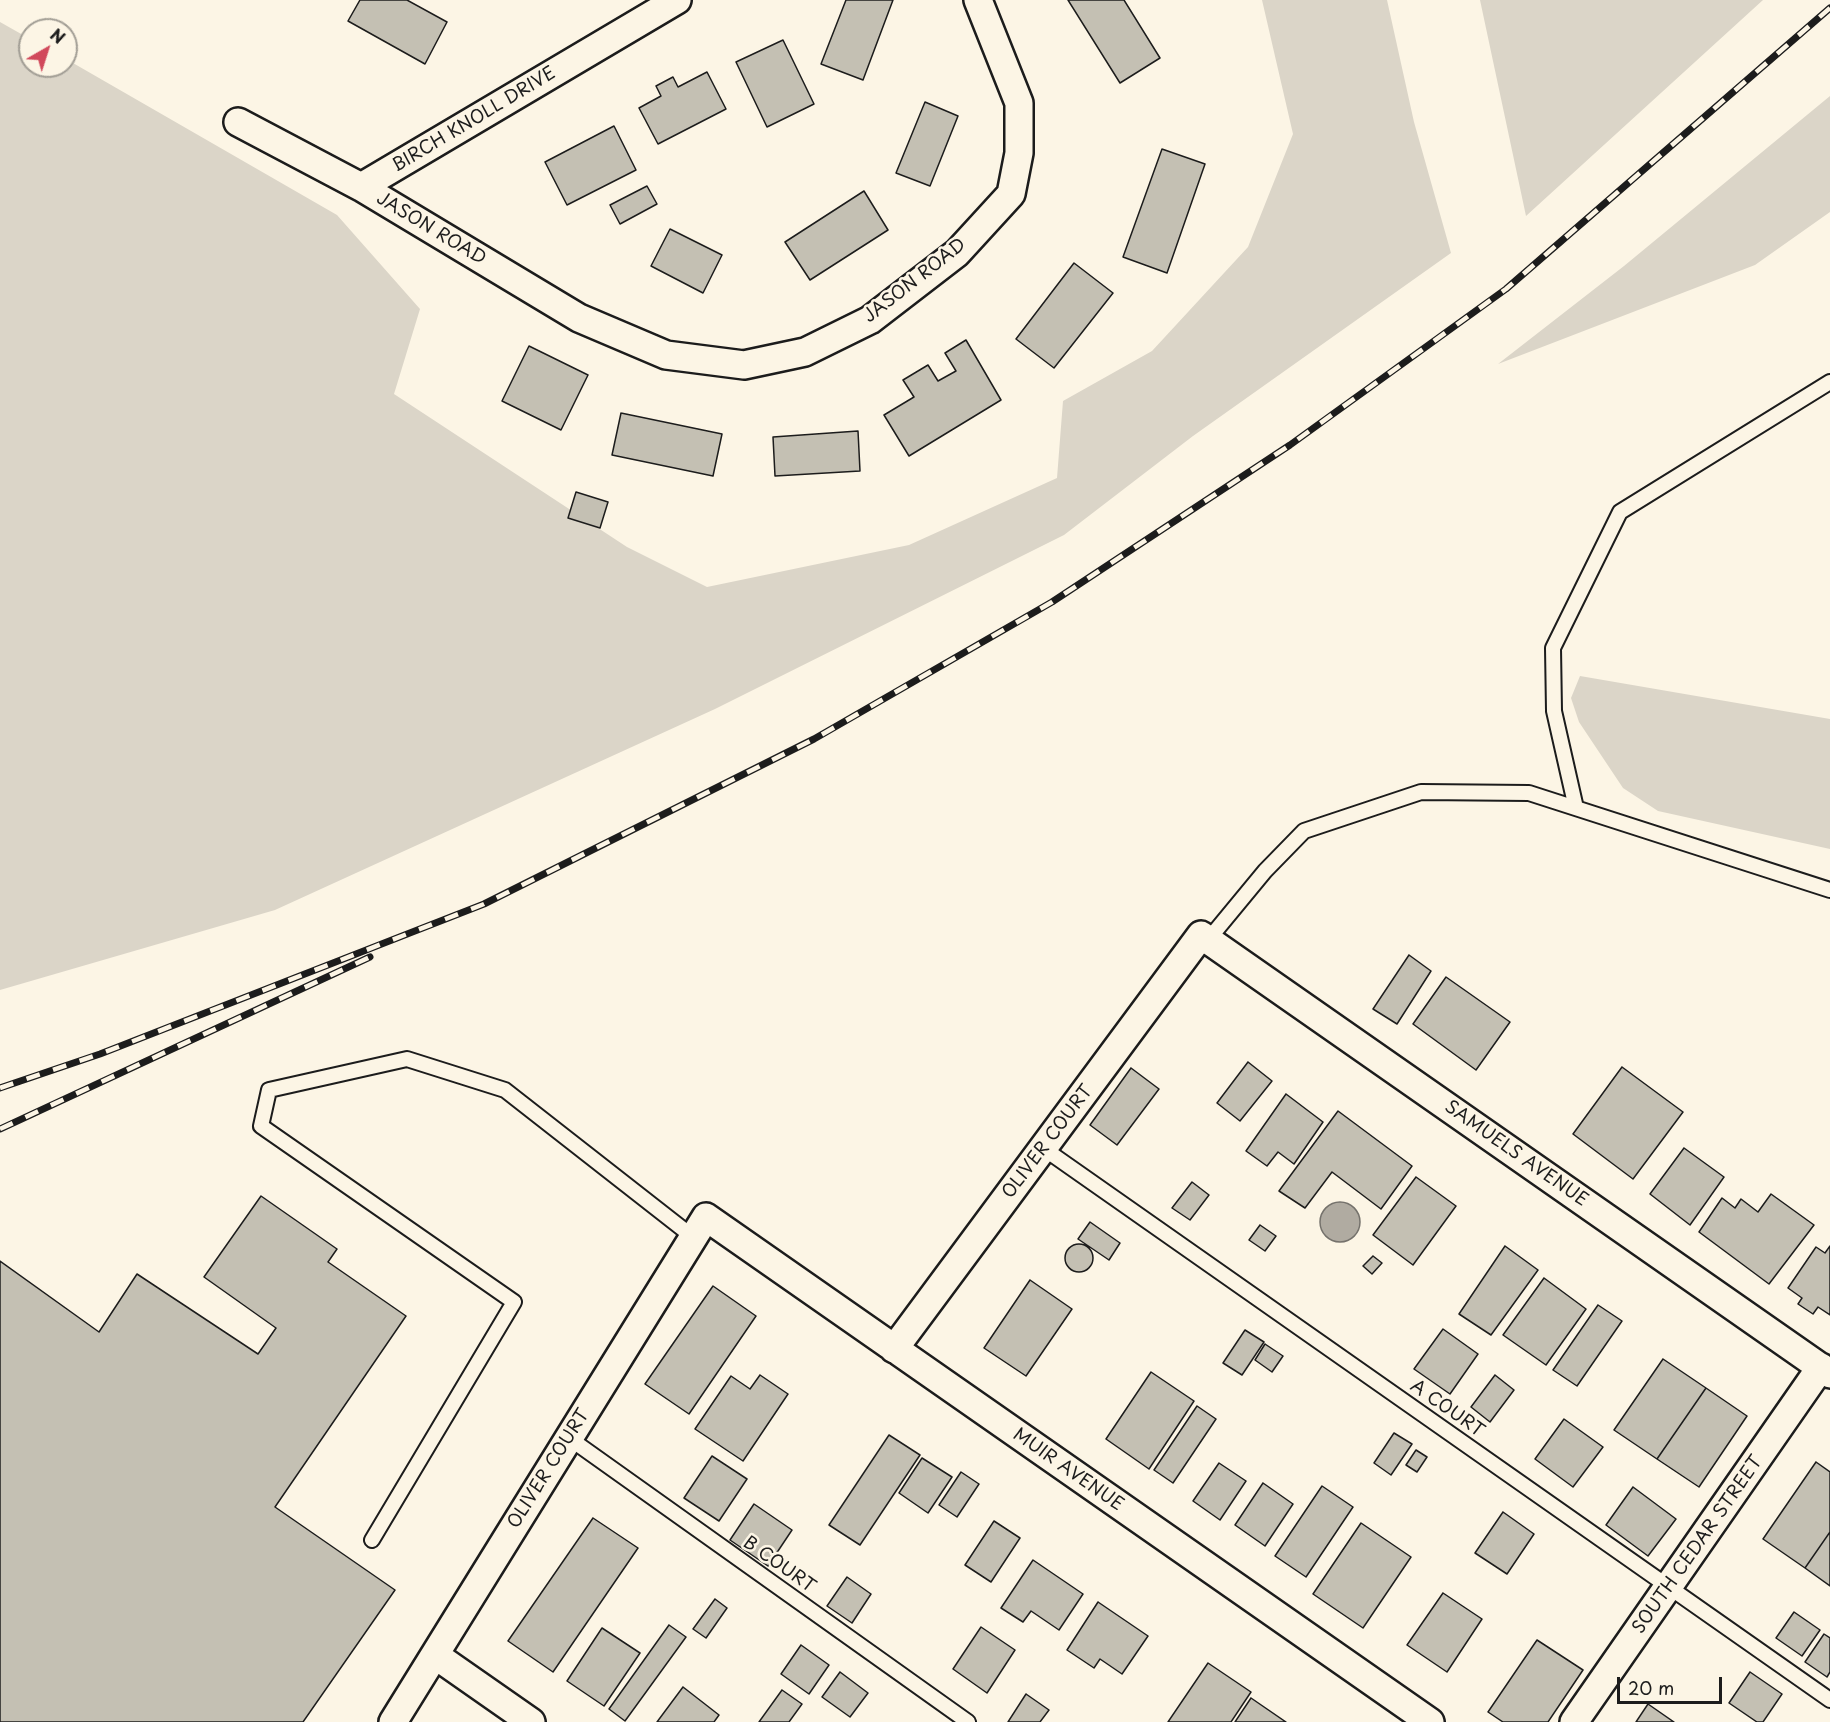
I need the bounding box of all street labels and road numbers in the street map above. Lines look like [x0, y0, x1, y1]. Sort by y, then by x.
street label: BIRCH KNOLL DRIVE [388, 63, 560, 177]
street label: JASON ROAD [372, 188, 490, 270]
street label: JASON ROAD [860, 234, 970, 328]
street label: OLIVER COURT [998, 1081, 1098, 1203]
street label: SAMUELS AVENUE [1440, 1096, 1592, 1212]
street label: A COURT [1406, 1376, 1488, 1442]
street label: OLIVER COURT [504, 1405, 594, 1533]
street label: MUIR AVENUE [1009, 1424, 1127, 1516]
street label: SOUTH CEDAR STREET [1628, 1452, 1768, 1638]
street label: B COURT [739, 1532, 819, 1598]

